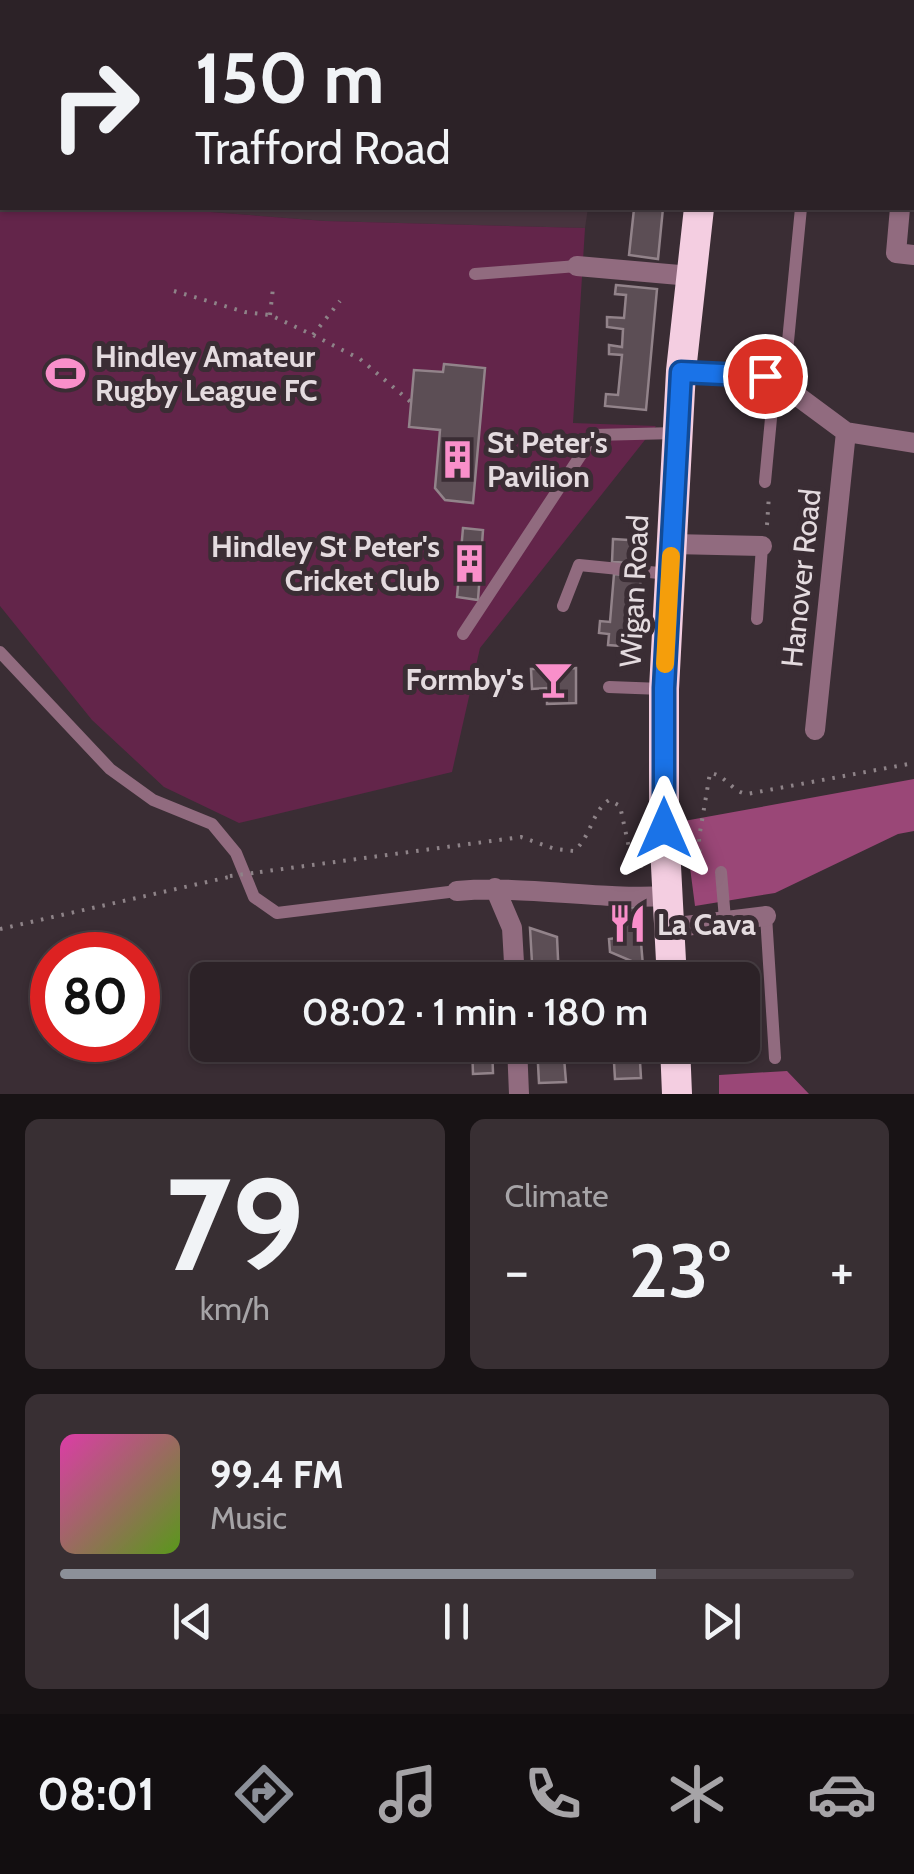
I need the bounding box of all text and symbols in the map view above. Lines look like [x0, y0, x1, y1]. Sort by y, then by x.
text: 150 m [195, 35, 384, 121]
icon: right [30, 40, 160, 170]
text: Trafford Road [195, 121, 451, 175]
pin [723, 334, 808, 419]
place label: Hindley Amateur Rugby League FC [95, 338, 318, 409]
icon: arrive [738, 349, 793, 404]
sports icon: Hindley Amateur Rugby League FC [44, 352, 86, 394]
place label: St Peter's Pavilion [487, 424, 608, 495]
building icon: St Peter's Pavilion [436, 438, 478, 480]
street label: Hanover Road [773, 487, 829, 669]
street label: Wigan Road [612, 514, 656, 668]
place label: Hindley St Peter's Cricket Club [211, 528, 440, 599]
building icon: Hindley St Peter's Cricket Club [449, 542, 491, 584]
bar icon: Formby's [533, 658, 575, 700]
place label: Formby's [405, 661, 524, 698]
position arrow [612, 776, 716, 880]
restaurant icon: La Cava [606, 903, 648, 945]
place label: La Cava [657, 906, 756, 943]
speed limit sign: 80 [30, 932, 160, 1062]
text: 08:02 · 1 min · 180 m [302, 988, 648, 1035]
text: 79 [165, 1145, 304, 1303]
text: Climate [505, 1176, 609, 1215]
text: 23° [628, 1225, 730, 1316]
text: − [505, 1237, 529, 1304]
text: + [830, 1237, 854, 1304]
text: km/h [200, 1289, 270, 1328]
text: 99.4 FM [210, 1451, 344, 1498]
text: Music [210, 1498, 287, 1537]
icon: previous [165, 1594, 220, 1649]
icon: pause [429, 1594, 484, 1649]
icon: next [694, 1594, 749, 1649]
icon: directions [229, 1759, 299, 1829]
icon: music [373, 1759, 443, 1829]
icon: phone [518, 1759, 588, 1829]
icon: climate [662, 1759, 732, 1829]
icon: car [807, 1759, 877, 1829]
text: 08:01 [37, 1767, 155, 1821]

